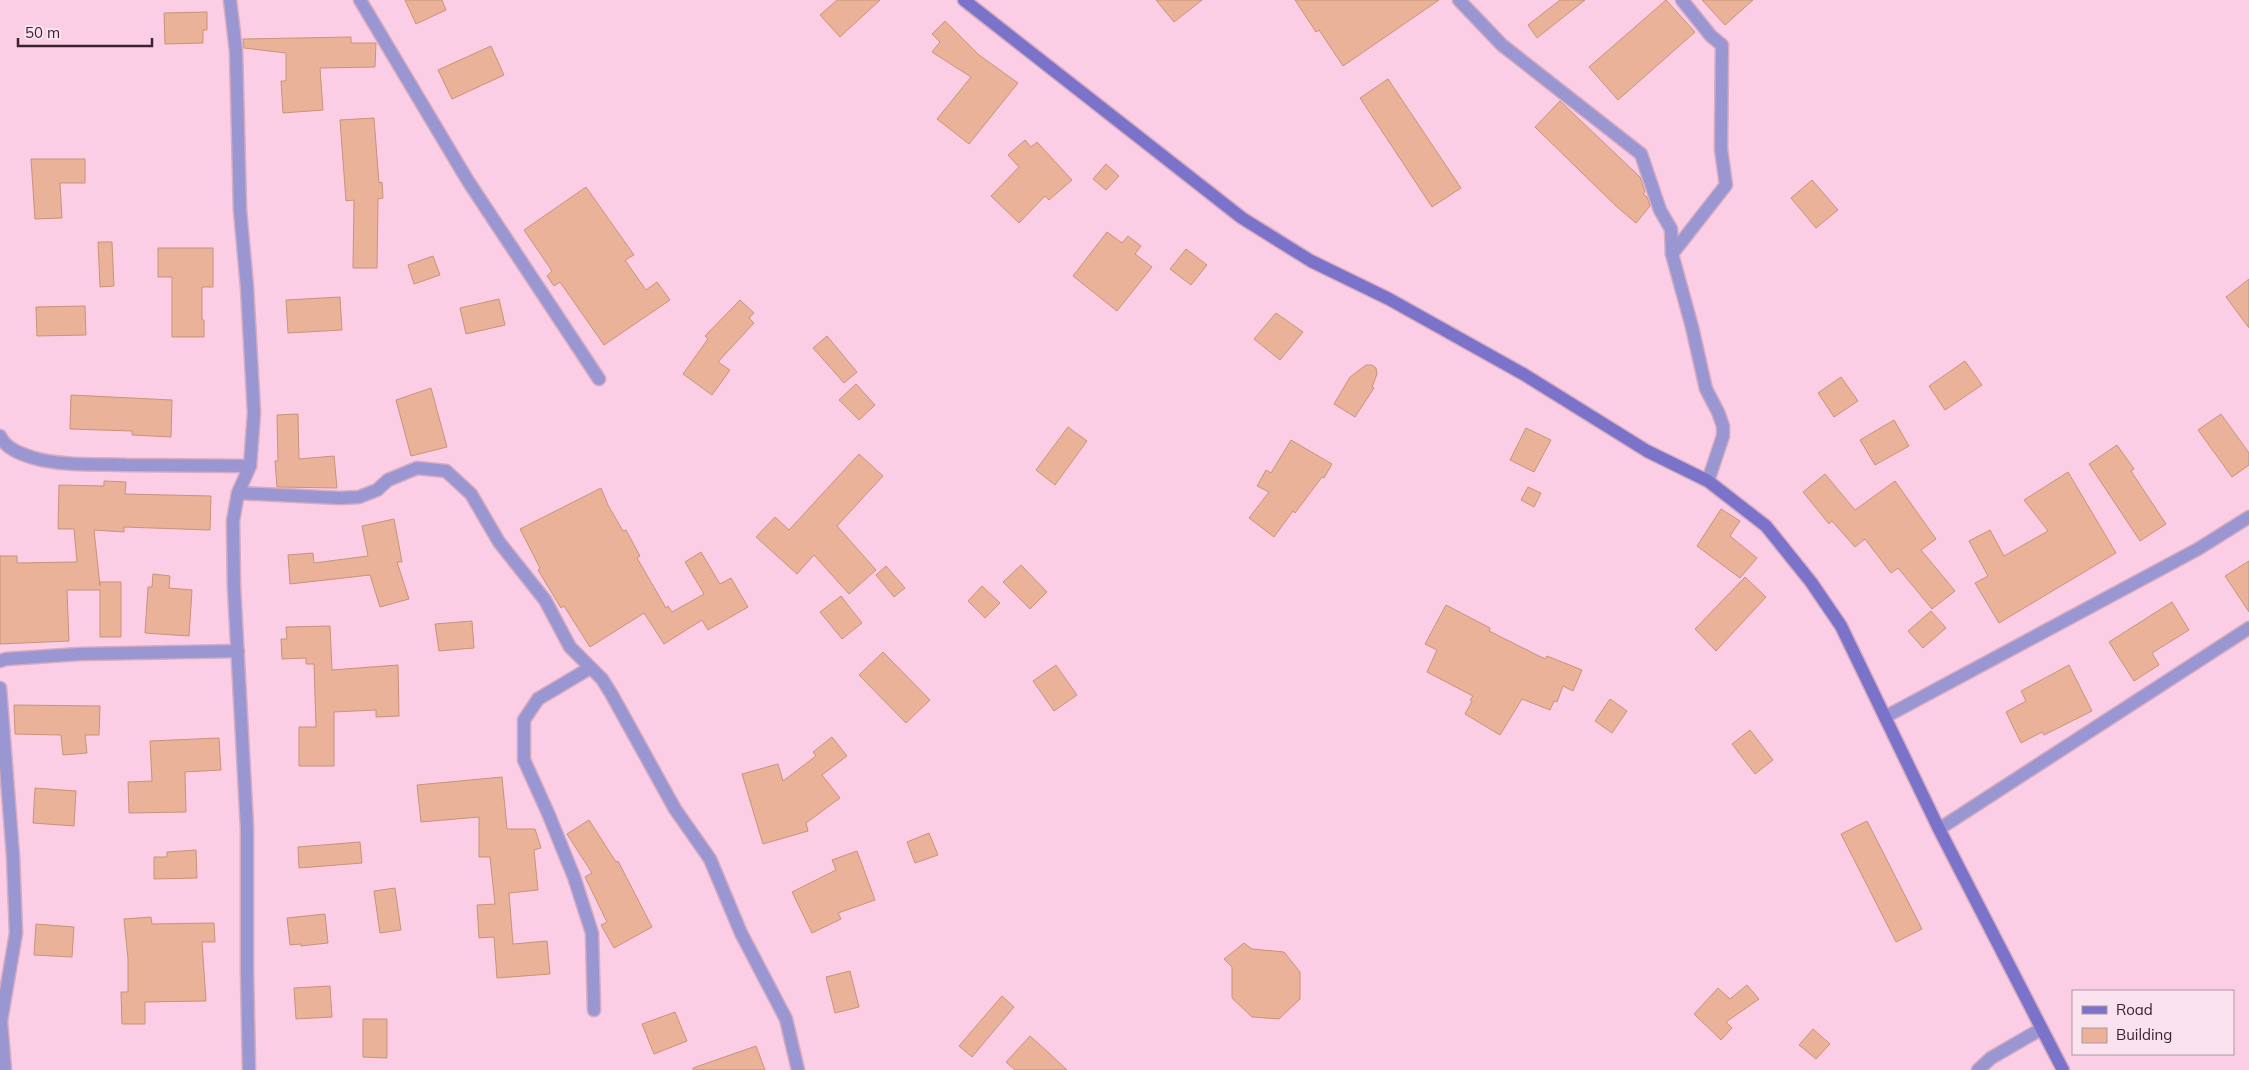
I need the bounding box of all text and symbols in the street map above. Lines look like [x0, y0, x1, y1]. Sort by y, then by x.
scale bar [18, 15, 151, 47]
text: 50 m [25, 23, 60, 42]
legend [2072, 990, 2234, 1055]
text: Road [2116, 1000, 2153, 1019]
text: Building [2116, 1025, 2172, 1044]

